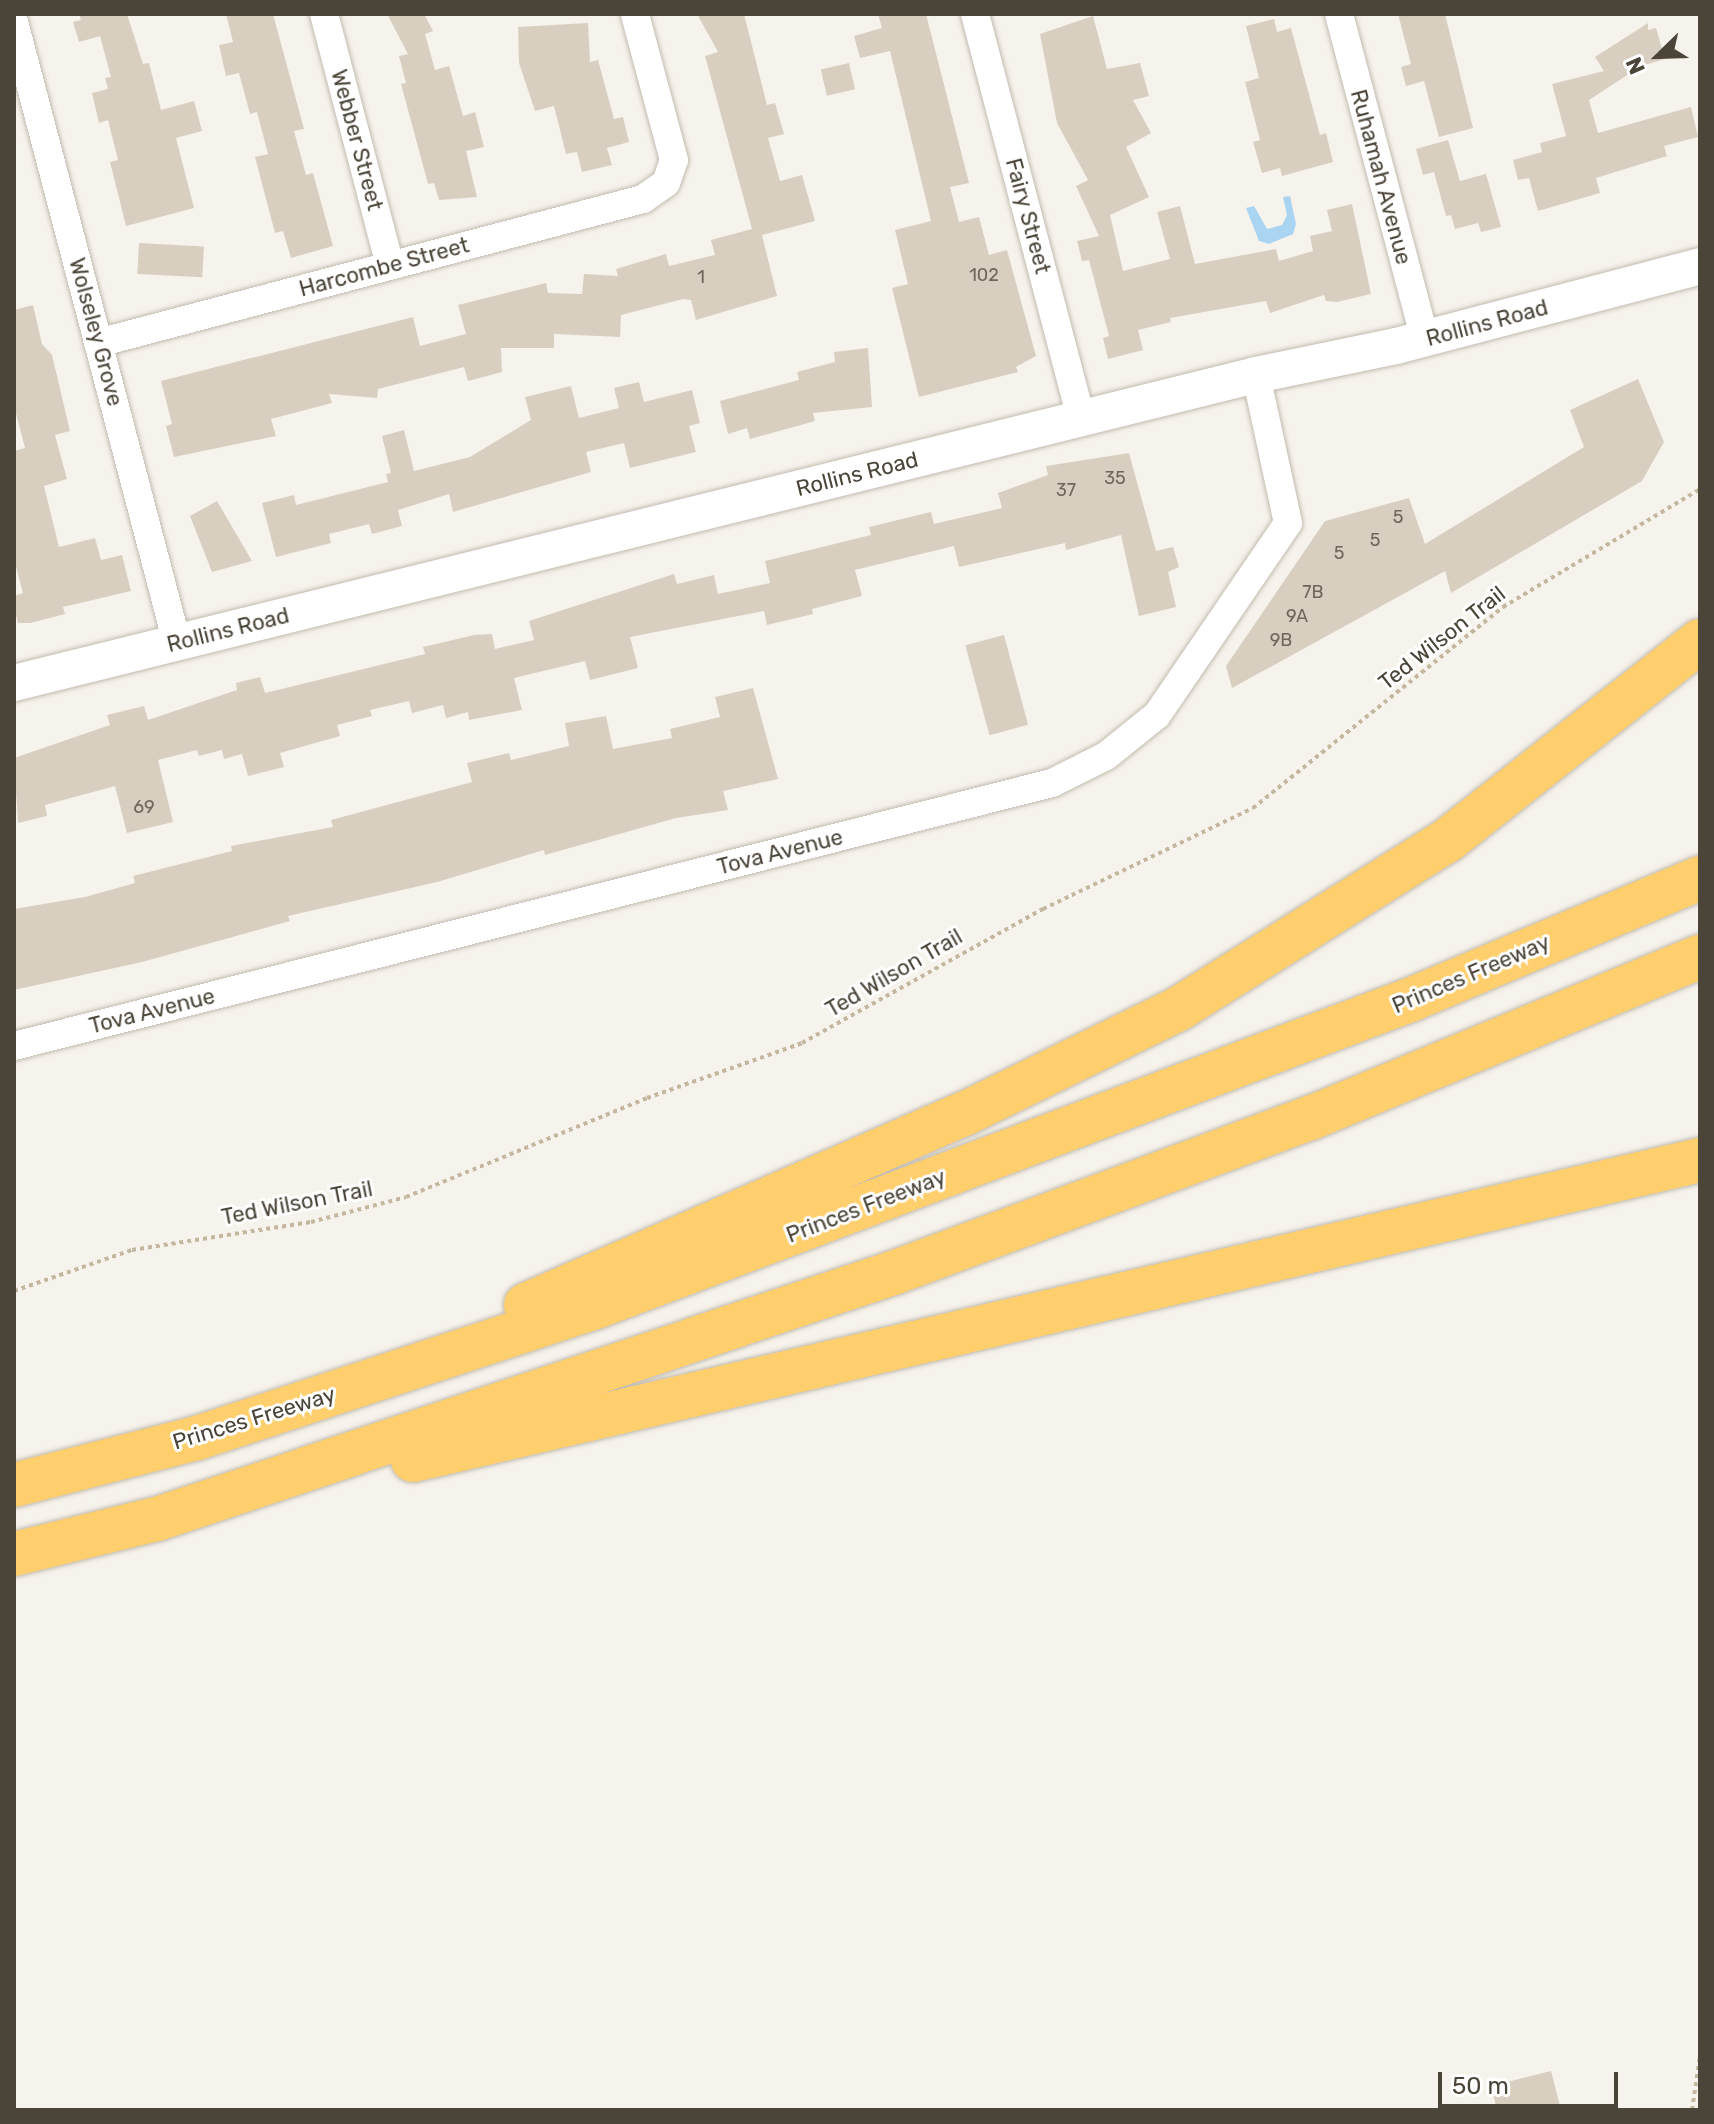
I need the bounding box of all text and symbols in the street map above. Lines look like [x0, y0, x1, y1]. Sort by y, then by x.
north arrow [1618, 16, 1698, 96]
text: N [1620, 53, 1651, 78]
street label: Webber Street [325, 66, 389, 214]
street label: Ruhamah Avenue [1345, 86, 1417, 268]
street label: Fairy Street [1000, 155, 1056, 277]
street label: Harcombe Street [296, 232, 472, 302]
street label: Wolseley Grove [63, 255, 129, 409]
house number: 102 [969, 264, 999, 286]
house number: 1 [697, 266, 705, 288]
street label: Rollins Road [1423, 294, 1551, 352]
street label: Rollins Road [793, 446, 921, 502]
house number: 35 [1104, 467, 1126, 489]
house number: 37 [1056, 479, 1076, 501]
house number: 5 [1393, 506, 1403, 528]
house number: 5 [1370, 529, 1380, 551]
house number: 5 [1334, 542, 1344, 564]
street label: Ted Wilson Trail [1373, 580, 1511, 696]
house number: 7B [1302, 581, 1324, 603]
street label: Rollins Road [164, 602, 292, 658]
house number: 9A [1286, 605, 1308, 627]
house number: 9B [1270, 629, 1292, 651]
house number: 69 [133, 796, 155, 818]
street label: Tova Avenue [714, 824, 846, 880]
street label: Ted Wilson Trail [821, 923, 967, 1023]
street label: Princes Freeway [1388, 929, 1554, 1019]
street label: Tova Avenue [86, 983, 218, 1039]
street label: Princes Freeway [783, 1163, 949, 1249]
street label: Ted Wilson Trail [219, 1175, 375, 1231]
street label: Princes Freeway [170, 1381, 338, 1455]
scale bar [1442, 2056, 1622, 2106]
text: 50 m [1452, 2072, 1509, 2100]

